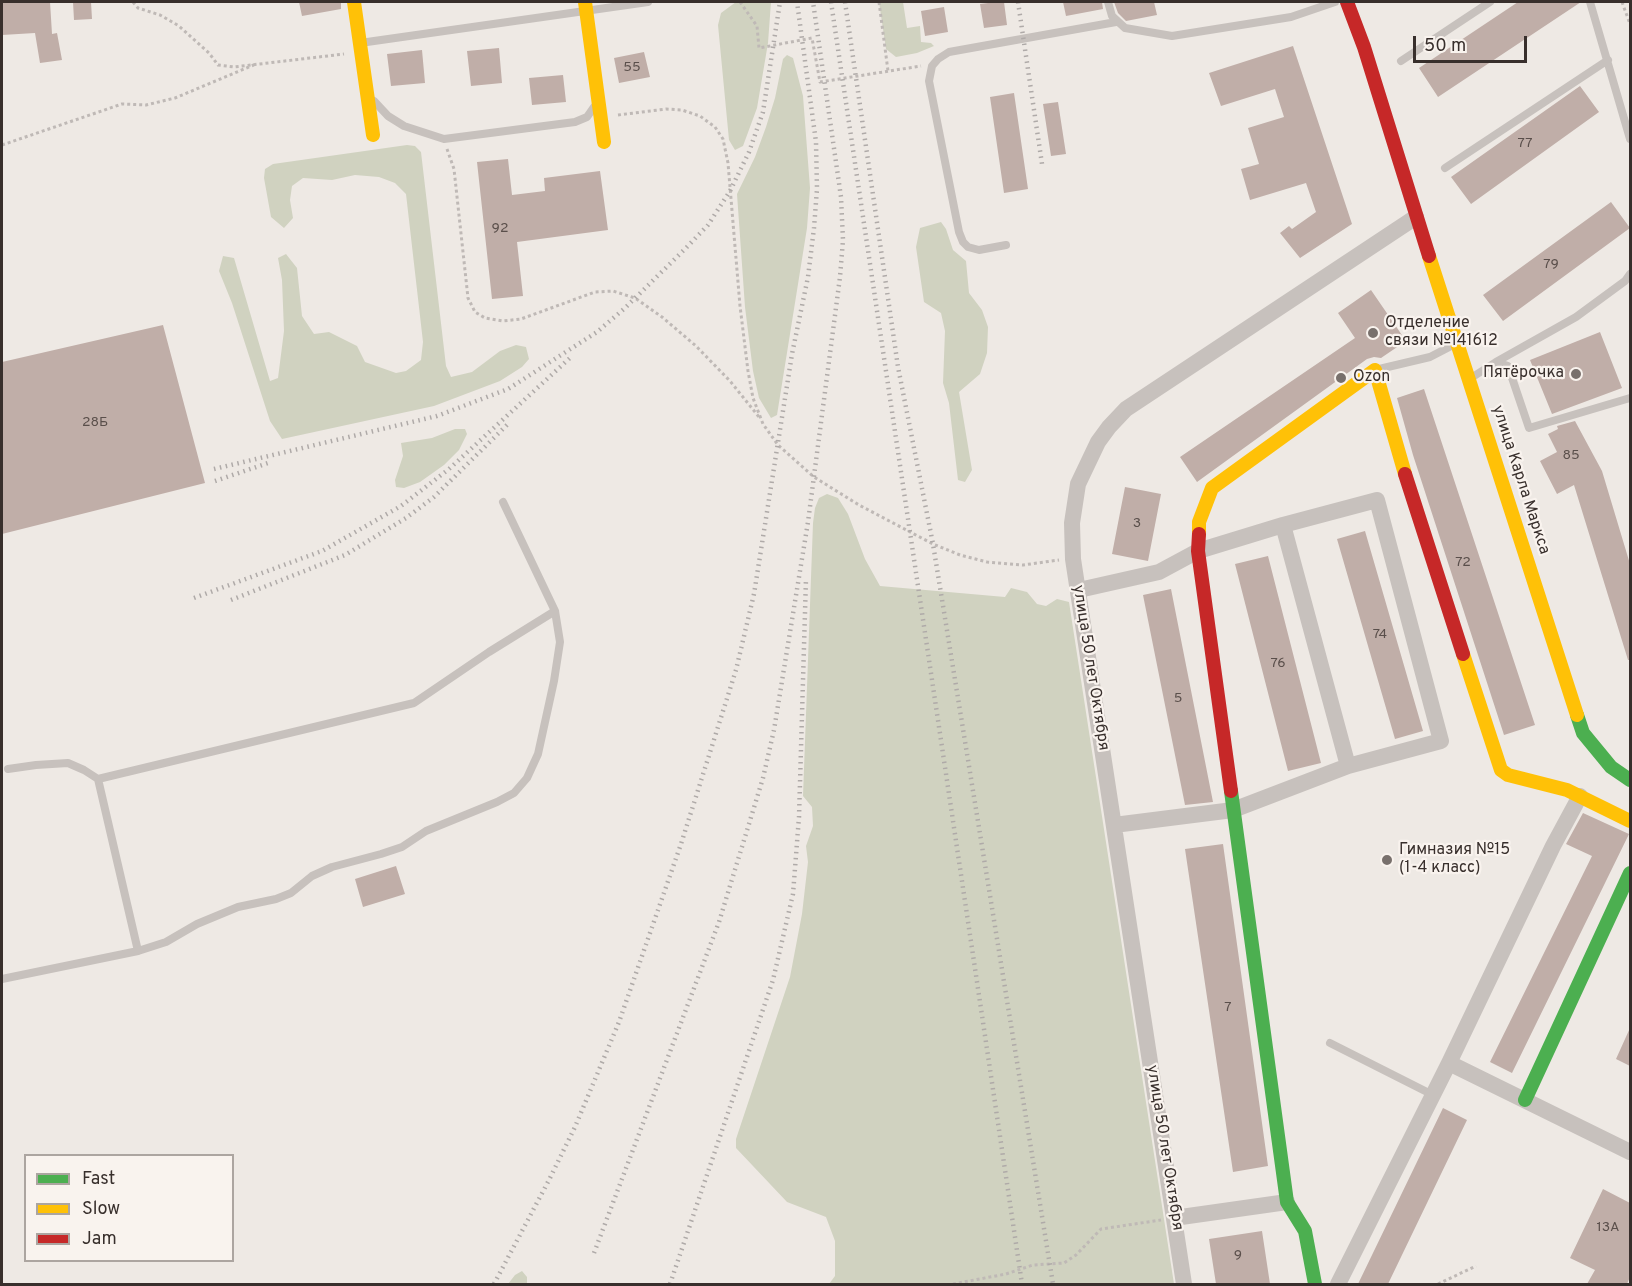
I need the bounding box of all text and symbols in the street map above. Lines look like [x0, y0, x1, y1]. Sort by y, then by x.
scale bar [1416, 24, 1530, 62]
text: 50 m [1424, 35, 1466, 58]
house number: 55 [623, 60, 641, 76]
house number: 77 [1517, 136, 1533, 152]
house number: 92 [492, 221, 508, 237]
house number: 79 [1543, 257, 1559, 273]
place label: Отделение связи №141612 [1385, 314, 1498, 352]
marker: Отделение связи №141612 [1366, 326, 1380, 340]
place label: Пятёрочка [1483, 364, 1564, 384]
marker: Пятёрочка [1569, 367, 1583, 381]
place label: Ozon [1353, 368, 1390, 388]
marker: Ozon [1334, 371, 1348, 385]
street label: улица Карла Маркса [1487, 403, 1553, 557]
house number: 28Б [82, 415, 108, 431]
house number: 85 [1562, 448, 1580, 464]
house number: 3 [1133, 516, 1141, 532]
house number: 72 [1455, 555, 1471, 571]
street label: улица 50 лет Октября [1067, 584, 1113, 752]
house number: 74 [1373, 627, 1387, 643]
house number: 76 [1271, 656, 1285, 672]
house number: 5 [1174, 691, 1182, 707]
place label: Гимназия №15 (1-4 класс) [1399, 841, 1510, 879]
marker: Гимназия №15 (1-4 класс) [1380, 853, 1394, 867]
house number: 7 [1224, 1000, 1232, 1016]
street label: улица 50 лет Октября [1141, 1064, 1187, 1232]
legend [24, 1154, 234, 1262]
text: Fast [82, 1168, 115, 1191]
text: Slow [82, 1198, 120, 1221]
house number: 13А [1596, 1220, 1620, 1236]
text: Jam [82, 1228, 117, 1251]
house number: 9 [1234, 1248, 1242, 1264]

